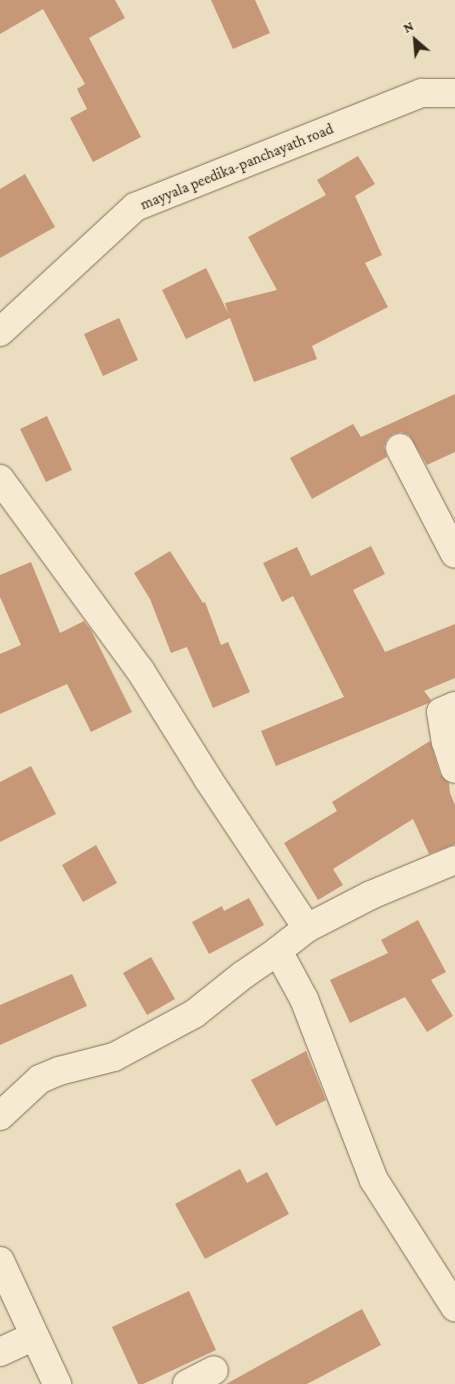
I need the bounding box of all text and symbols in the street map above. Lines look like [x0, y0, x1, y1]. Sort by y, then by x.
north arrow [390, 15, 440, 65]
text: N [400, 17, 416, 36]
street label: mayyala peedika-panchayath road [138, 120, 336, 214]

